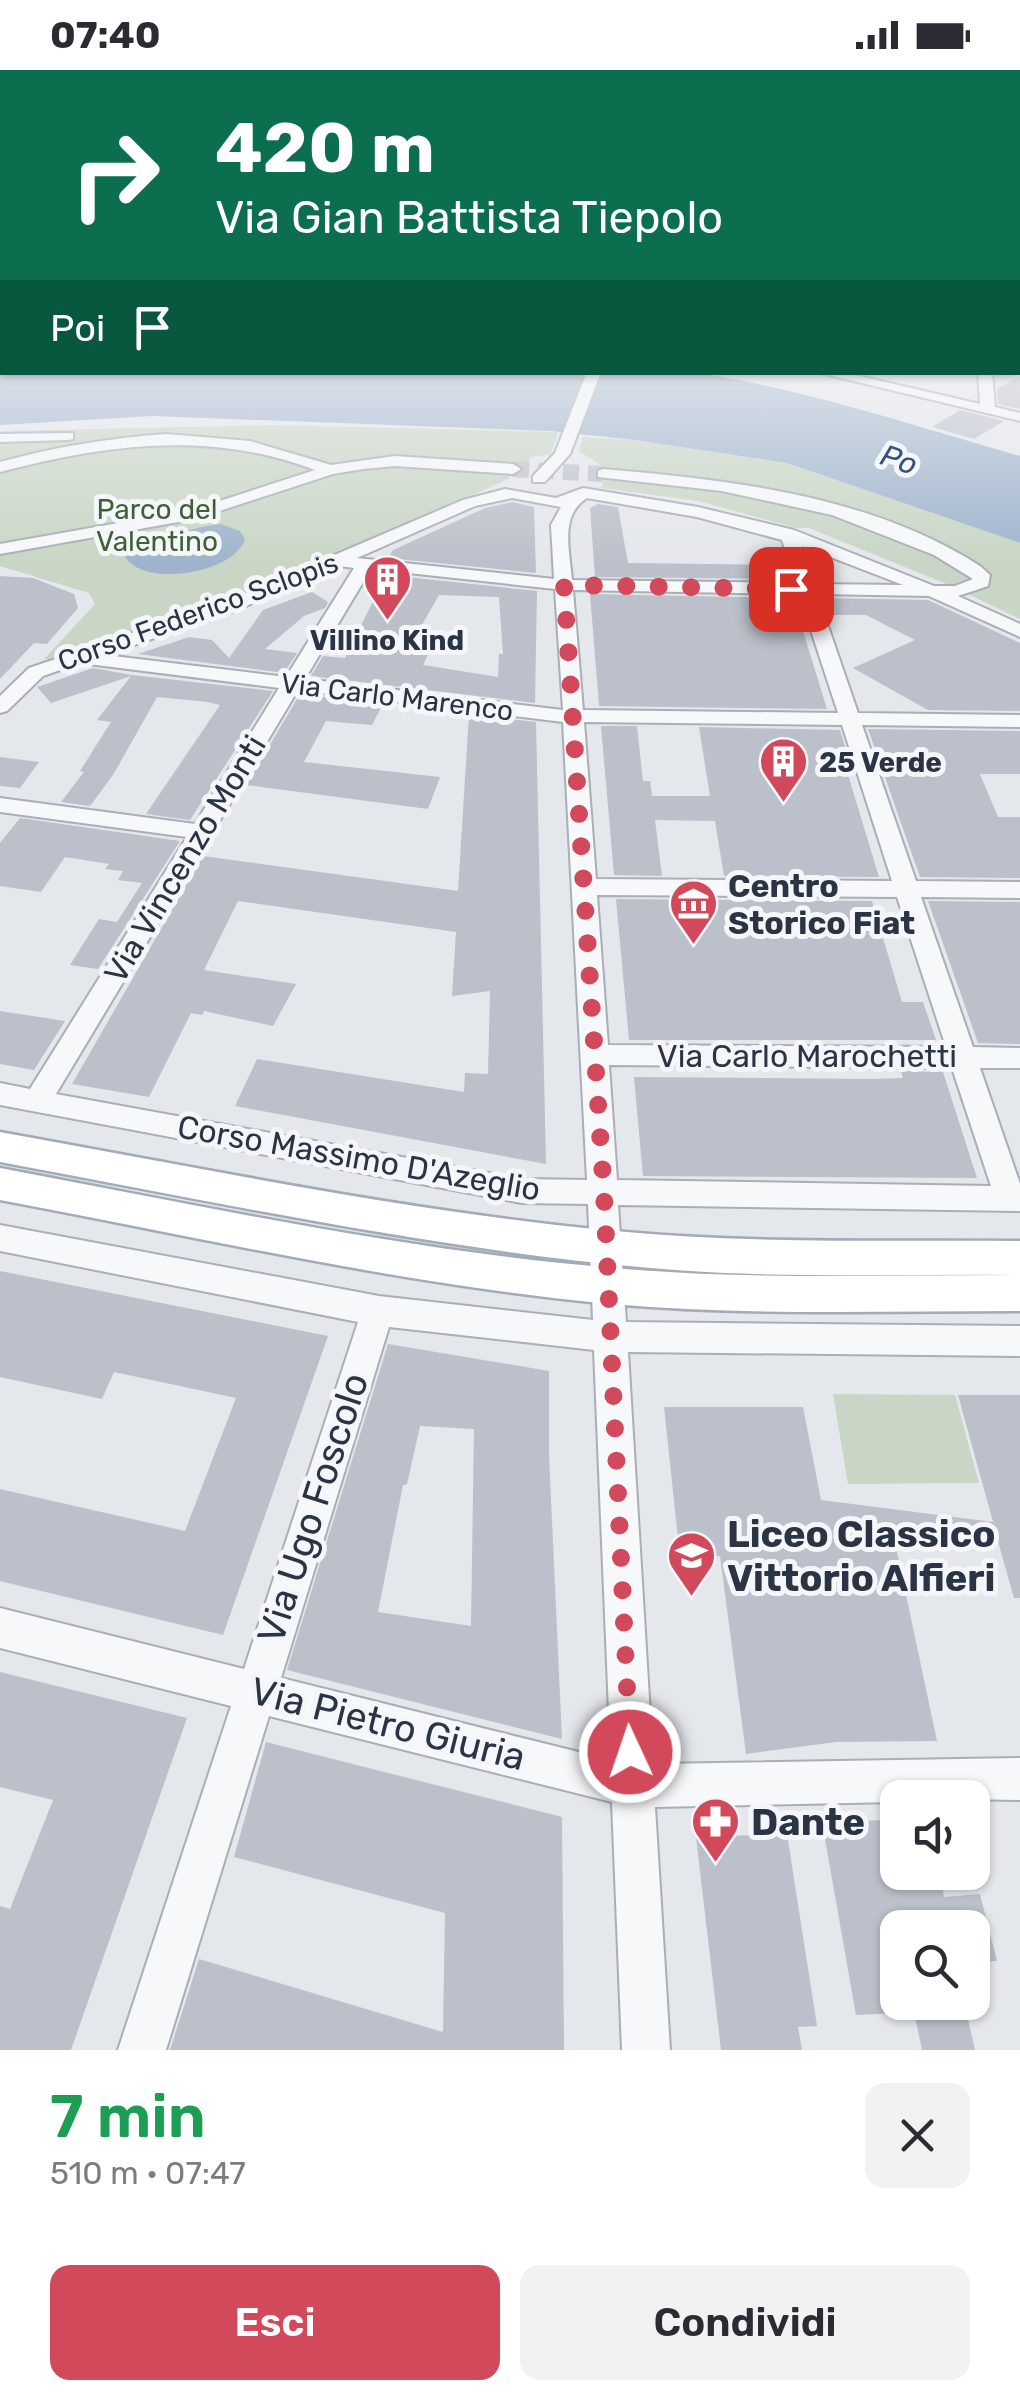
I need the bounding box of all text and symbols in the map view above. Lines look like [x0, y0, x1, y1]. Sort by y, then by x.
text: 07:40 [50, 12, 161, 58]
text: 420 m [215, 107, 435, 190]
icon: right [50, 110, 180, 240]
text: Via Gian Battista Tiepolo [215, 191, 723, 244]
icon: arrive [125, 300, 180, 355]
text: Poi [50, 305, 105, 351]
water label: Po [876, 437, 922, 483]
park label: Parco del Valentino [96, 493, 218, 558]
street label: Corso Federico Sclopis [53, 546, 343, 678]
pin [749, 547, 834, 632]
building icon: Villino Kind [361, 554, 413, 622]
icon: arrive [764, 562, 819, 617]
place label: Villino Kind [310, 624, 464, 657]
street label: Via Carlo Marenco [279, 666, 515, 728]
street label: Via Vincenzo Monti [96, 728, 274, 990]
building icon: 25 Verde [758, 736, 810, 804]
place label: 25 Verde [819, 746, 942, 779]
place label: Centro Storico Fiat [728, 867, 915, 942]
museum icon: Centro Storico Fiat [667, 878, 719, 946]
street label: Via Carlo Marochetti [657, 1037, 957, 1075]
street label: Corso Massimo D'Azeglio [175, 1107, 543, 1209]
street label: Via Ugo Foscolo [248, 1367, 378, 1649]
place label: Liceo Classico Vittorio Alfieri [727, 1511, 995, 1601]
school or university icon: Liceo Classico Vittorio Alfieri [666, 1530, 718, 1598]
street label: Via Pietro Giuria [246, 1668, 530, 1780]
position arrow [578, 1700, 682, 1804]
map controls [880, 1780, 990, 2020]
button: sound [880, 1780, 990, 1890]
pharmacy icon: Dante [690, 1796, 742, 1864]
place label: Dante [751, 1799, 865, 1845]
button: search [880, 1910, 990, 2020]
text: 7 min [50, 2081, 206, 2152]
button: close [865, 2083, 970, 2188]
text: 510 m · 07:47 [50, 2154, 246, 2192]
button: Esci [50, 2265, 500, 2380]
button: Condividi [520, 2265, 970, 2380]

